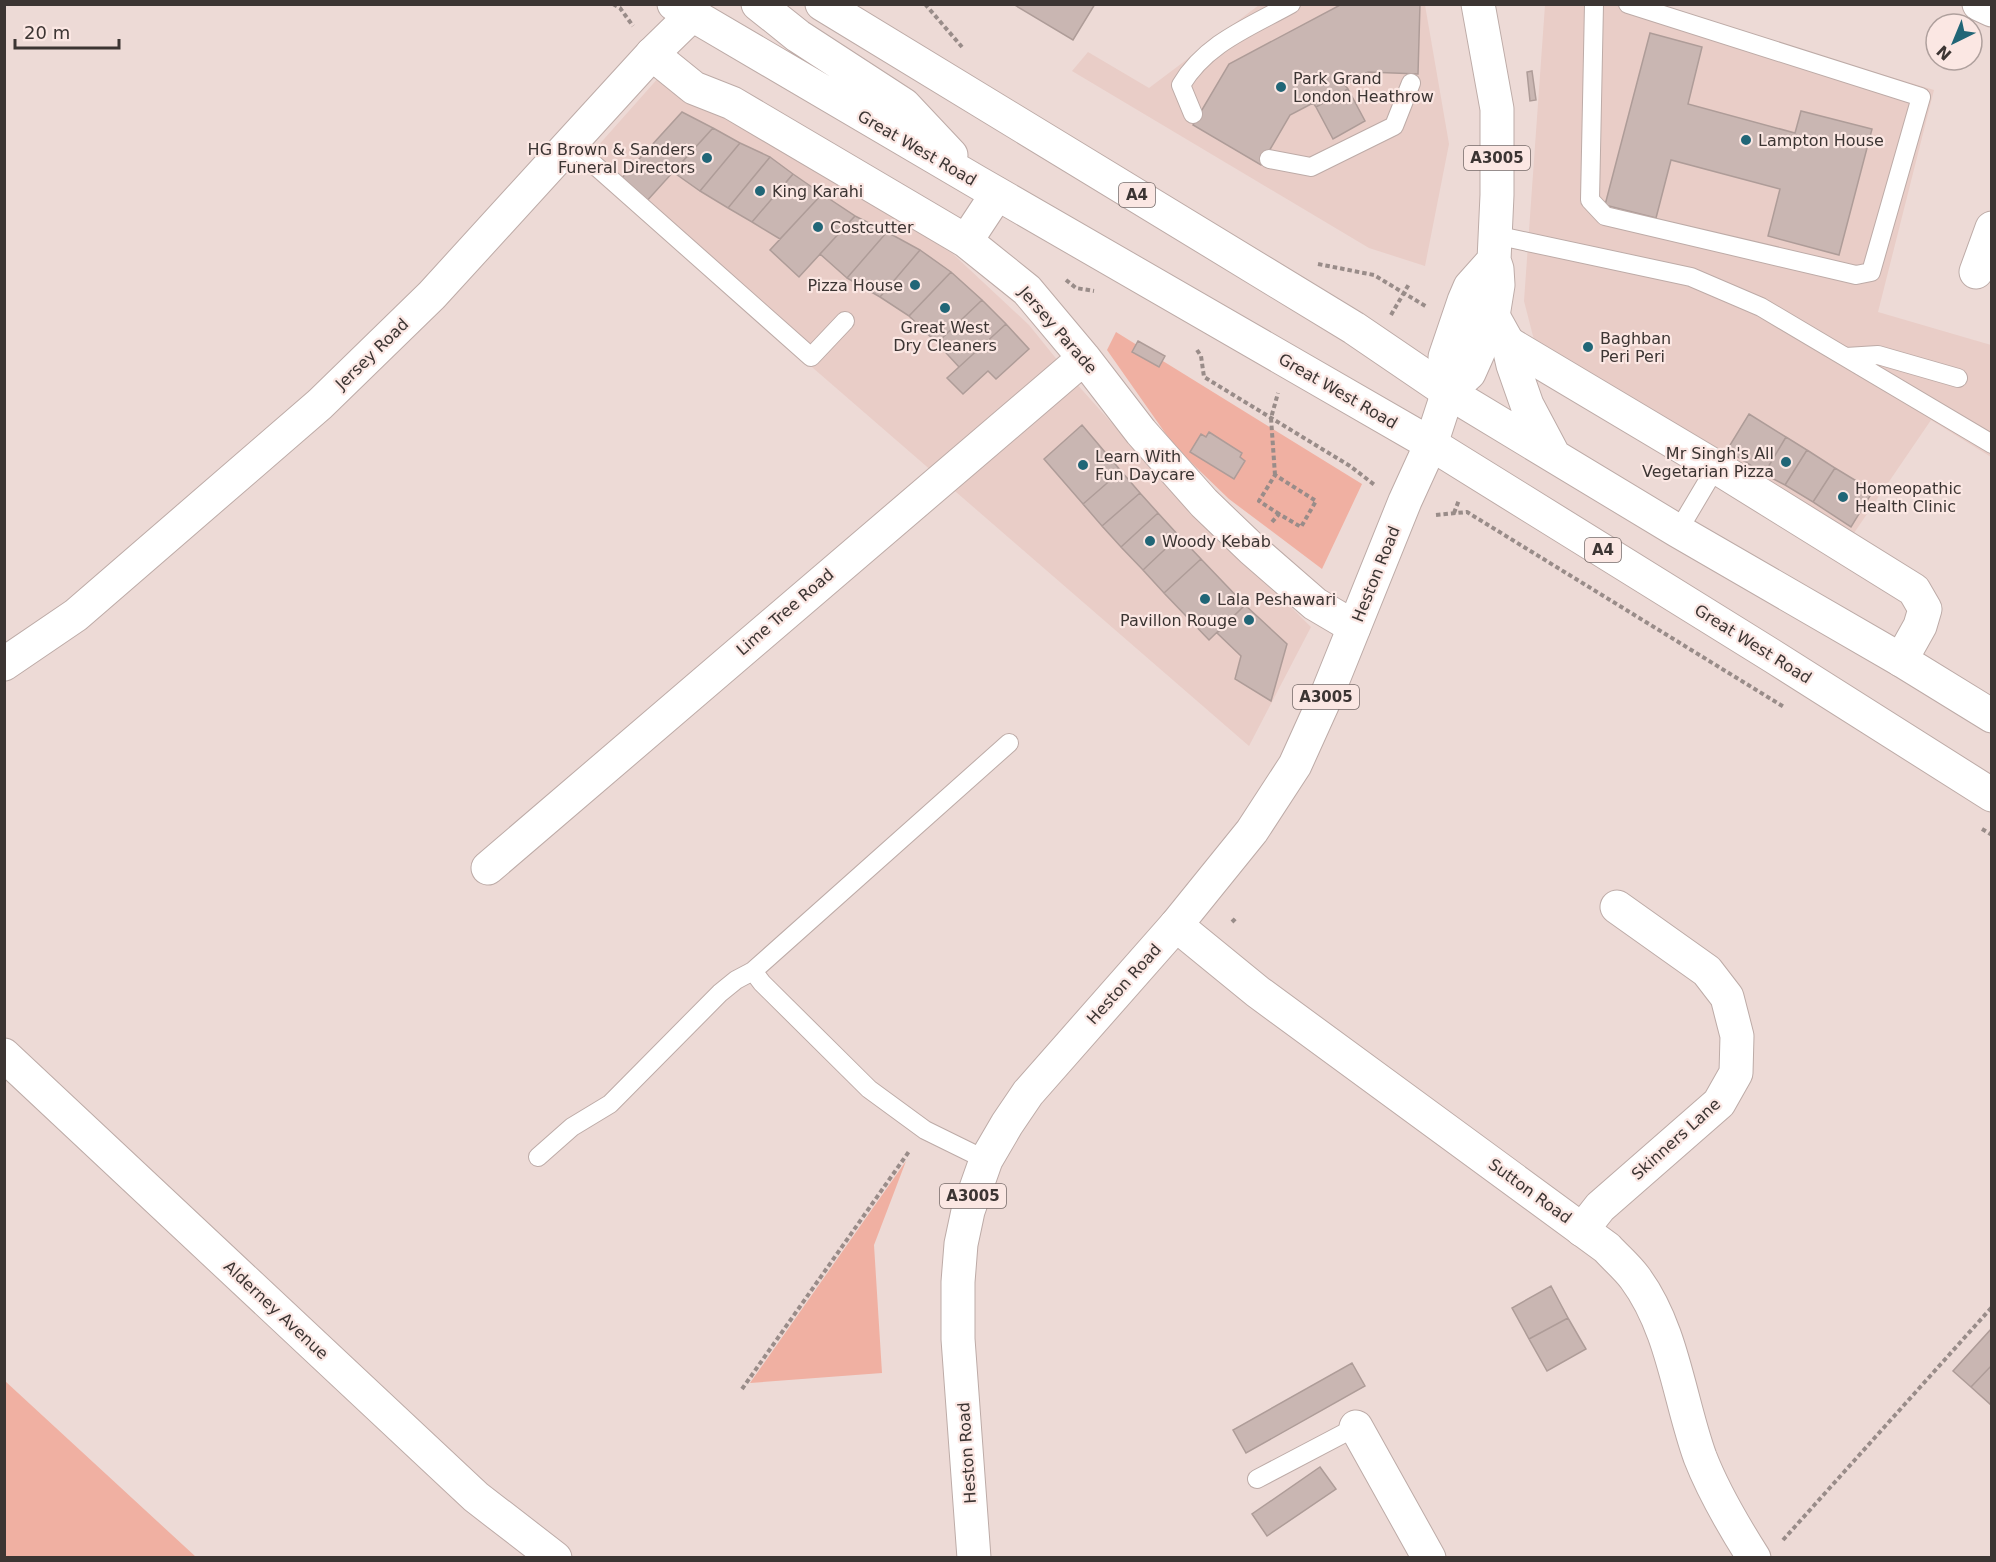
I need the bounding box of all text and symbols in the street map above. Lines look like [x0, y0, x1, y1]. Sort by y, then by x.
scale bar [15, 12, 118, 50]
north arrow [1924, 12, 1984, 72]
text: 20 m [24, 22, 70, 43]
text: N [1933, 41, 1955, 64]
place label: Park Grand London Heathrow [1293, 69, 1434, 106]
marker: Park Grand London Heathrow [1274, 80, 1288, 94]
street label: Great West Road [854, 106, 980, 190]
place label: Lampton House [1758, 131, 1884, 150]
marker: Lampton House [1739, 133, 1753, 147]
place label: HG Brown & Sanders Funeral Directors [528, 140, 695, 177]
road number: A3005 [1464, 146, 1530, 170]
marker: HG Brown & Sanders Funeral Directors [700, 151, 714, 165]
place label: King Karahi [772, 182, 863, 201]
road number: A4 [1119, 183, 1155, 207]
marker: King Karahi [753, 184, 767, 198]
place label: Costcutter [830, 218, 914, 237]
marker: Costcutter [811, 220, 825, 234]
place label: Pizza House [807, 276, 903, 295]
marker: Pizza House [908, 278, 922, 292]
street label: Jersey Parade [1014, 282, 1101, 377]
marker: Great West Dry Cleaners [938, 301, 952, 315]
street label: Jersey Road [331, 315, 412, 394]
place label: Great West Dry Cleaners [893, 318, 997, 355]
place label: Baghban Peri Peri [1600, 329, 1671, 366]
marker: Baghban Peri Peri [1581, 340, 1595, 354]
street label: Great West Road [1275, 349, 1401, 433]
place label: Mr Singh's All Vegetarian Pizza [1642, 444, 1774, 481]
place label: Learn With Fun Daycare [1095, 447, 1195, 484]
marker: Mr Singh's All Vegetarian Pizza [1779, 455, 1793, 469]
marker: Learn With Fun Daycare [1076, 458, 1090, 472]
place label: Homeopathic Health Clinic [1855, 479, 1962, 516]
marker: Homeopathic Health Clinic [1836, 490, 1850, 504]
street label: Heston Road [1348, 523, 1404, 625]
place label: Woody Kebab [1162, 532, 1271, 551]
marker: Woody Kebab [1143, 534, 1157, 548]
road number: A4 [1585, 538, 1621, 562]
street label: Lime Tree Road [733, 565, 837, 659]
place label: Lala Peshawari [1217, 590, 1336, 609]
marker: Lala Peshawari [1198, 592, 1212, 606]
street label: Great West Road [1691, 600, 1815, 688]
place label: Pavillon Rouge [1120, 611, 1237, 630]
marker: Pavillon Rouge [1242, 613, 1256, 627]
road number: A3005 [1293, 685, 1359, 709]
street label: Heston Road [1083, 940, 1165, 1028]
street label: Skinners Lane [1628, 1094, 1724, 1184]
street label: Sutton Road [1485, 1155, 1575, 1227]
road number: A3005 [940, 1184, 1006, 1208]
street label: Alderney Avenue [220, 1257, 332, 1363]
street label: Heston Road [954, 1402, 980, 1504]

